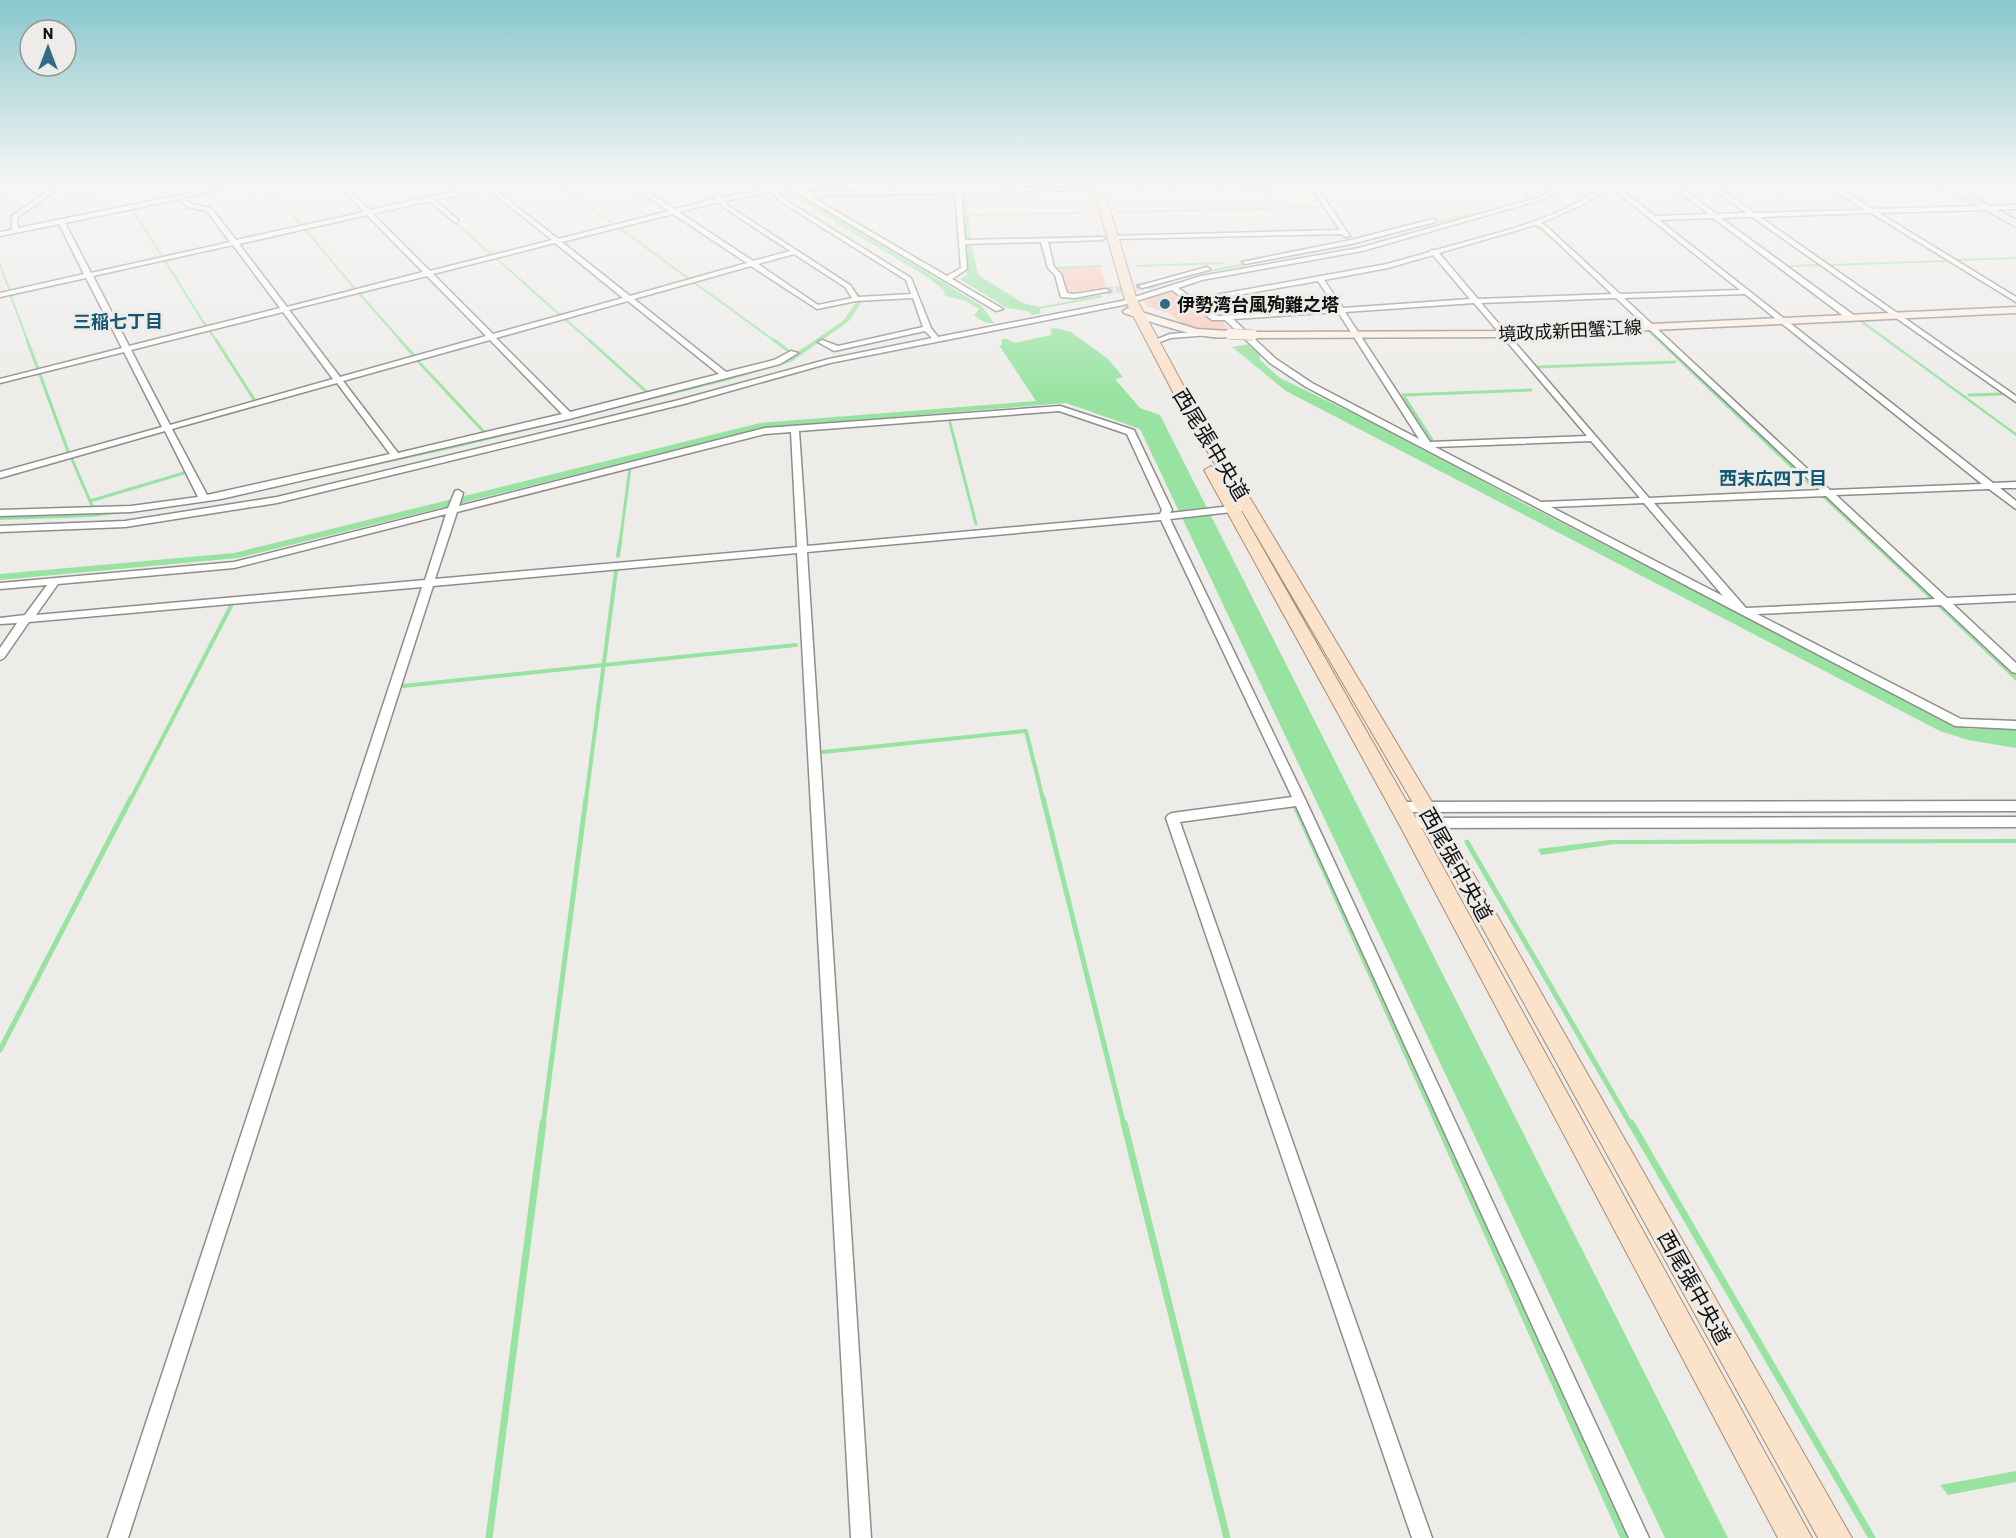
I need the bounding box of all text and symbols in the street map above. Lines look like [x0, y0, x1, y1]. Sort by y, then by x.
north arrow [18, 18, 78, 78]
text: N [43, 23, 53, 42]
place label: 伊勢湾台風殉難之塔 [1177, 293, 1339, 315]
marker: 伊勢湾台風殉難之塔 [1158, 297, 1172, 311]
district label: 三稲七丁目 [73, 310, 163, 332]
street label: 境政成新田蟹江線 [1498, 315, 1642, 345]
street label: 西尾張中央道 [1169, 384, 1255, 504]
district label: 西末広四丁目 [1719, 467, 1827, 489]
street label: 西尾張中央道 [1416, 803, 1498, 925]
street label: 西尾張中央道 [1654, 1226, 1736, 1348]

